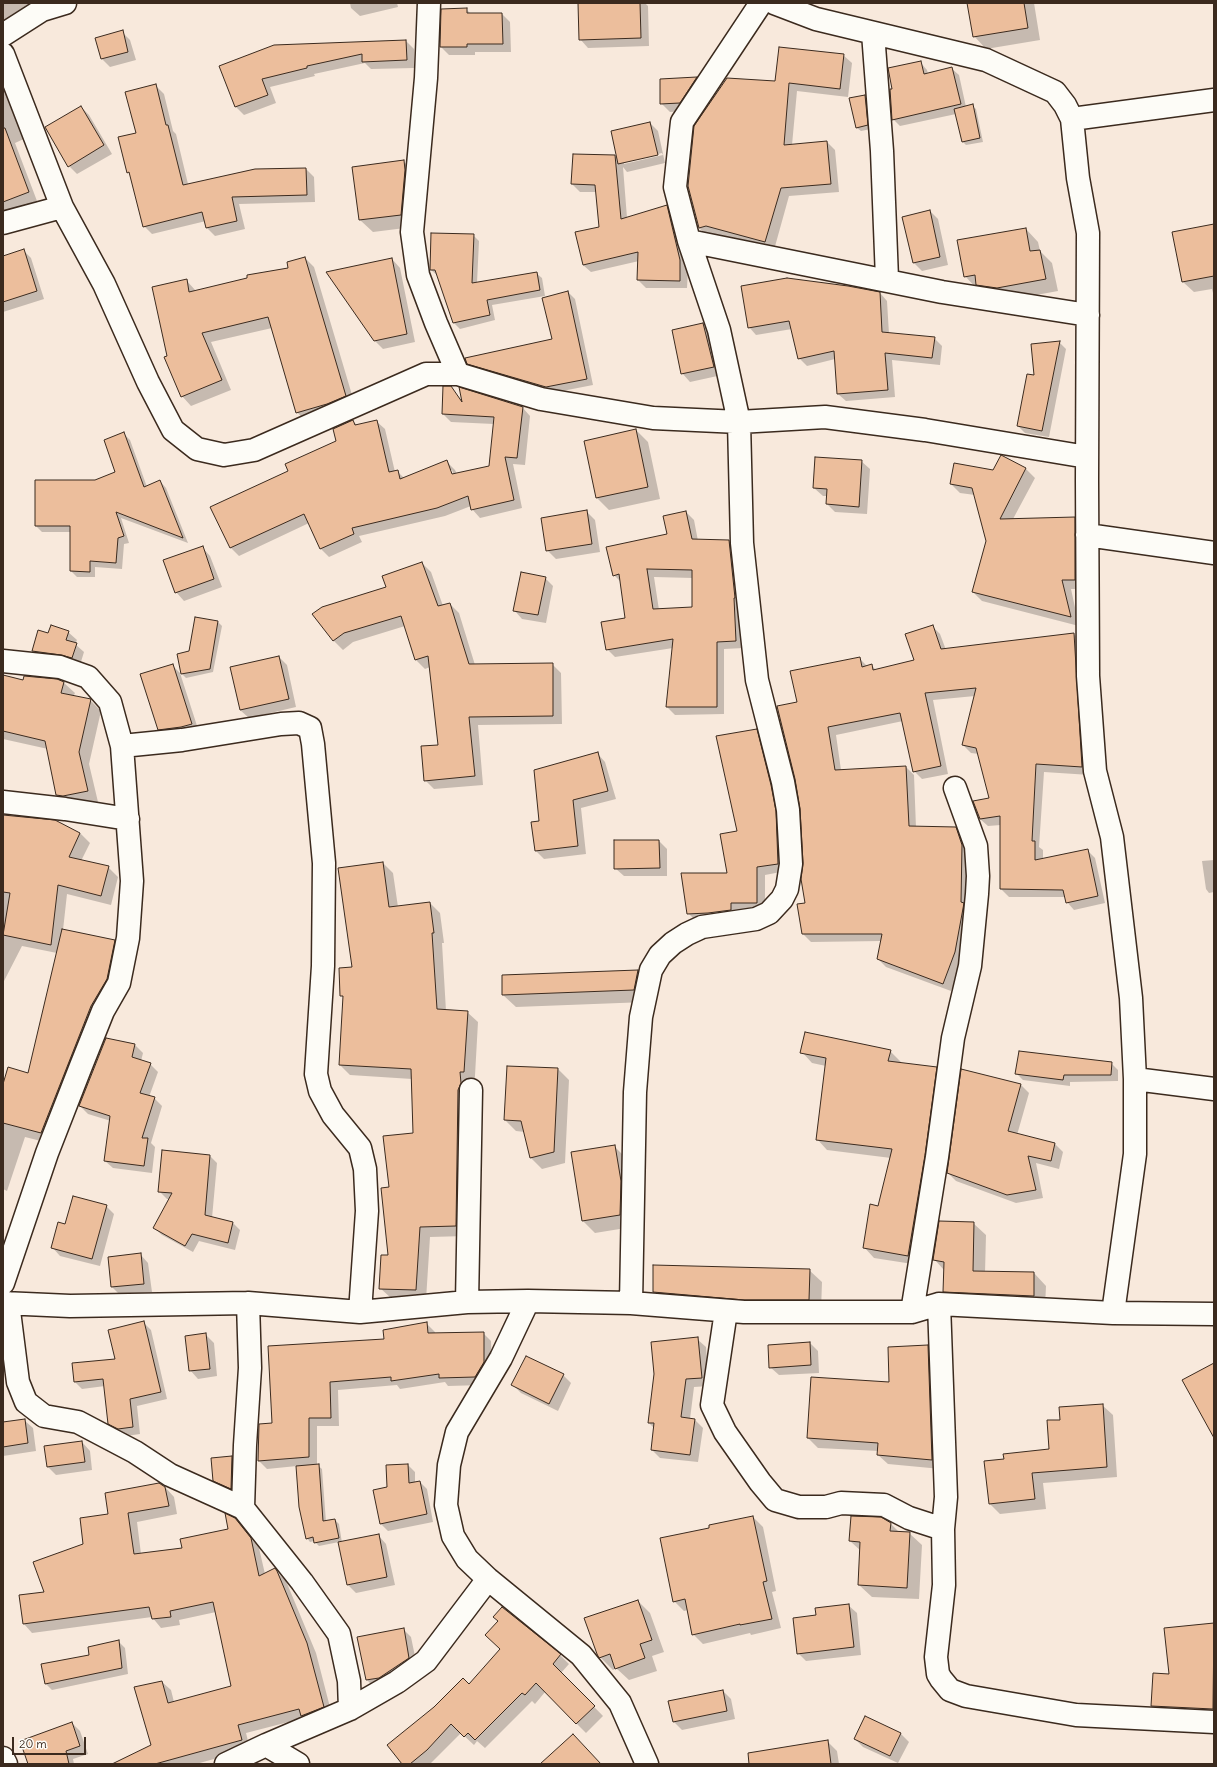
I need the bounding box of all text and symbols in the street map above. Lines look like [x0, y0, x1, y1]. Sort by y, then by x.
scale bar [14, 1729, 88, 1755]
text: 20 m [19, 1736, 47, 1751]

